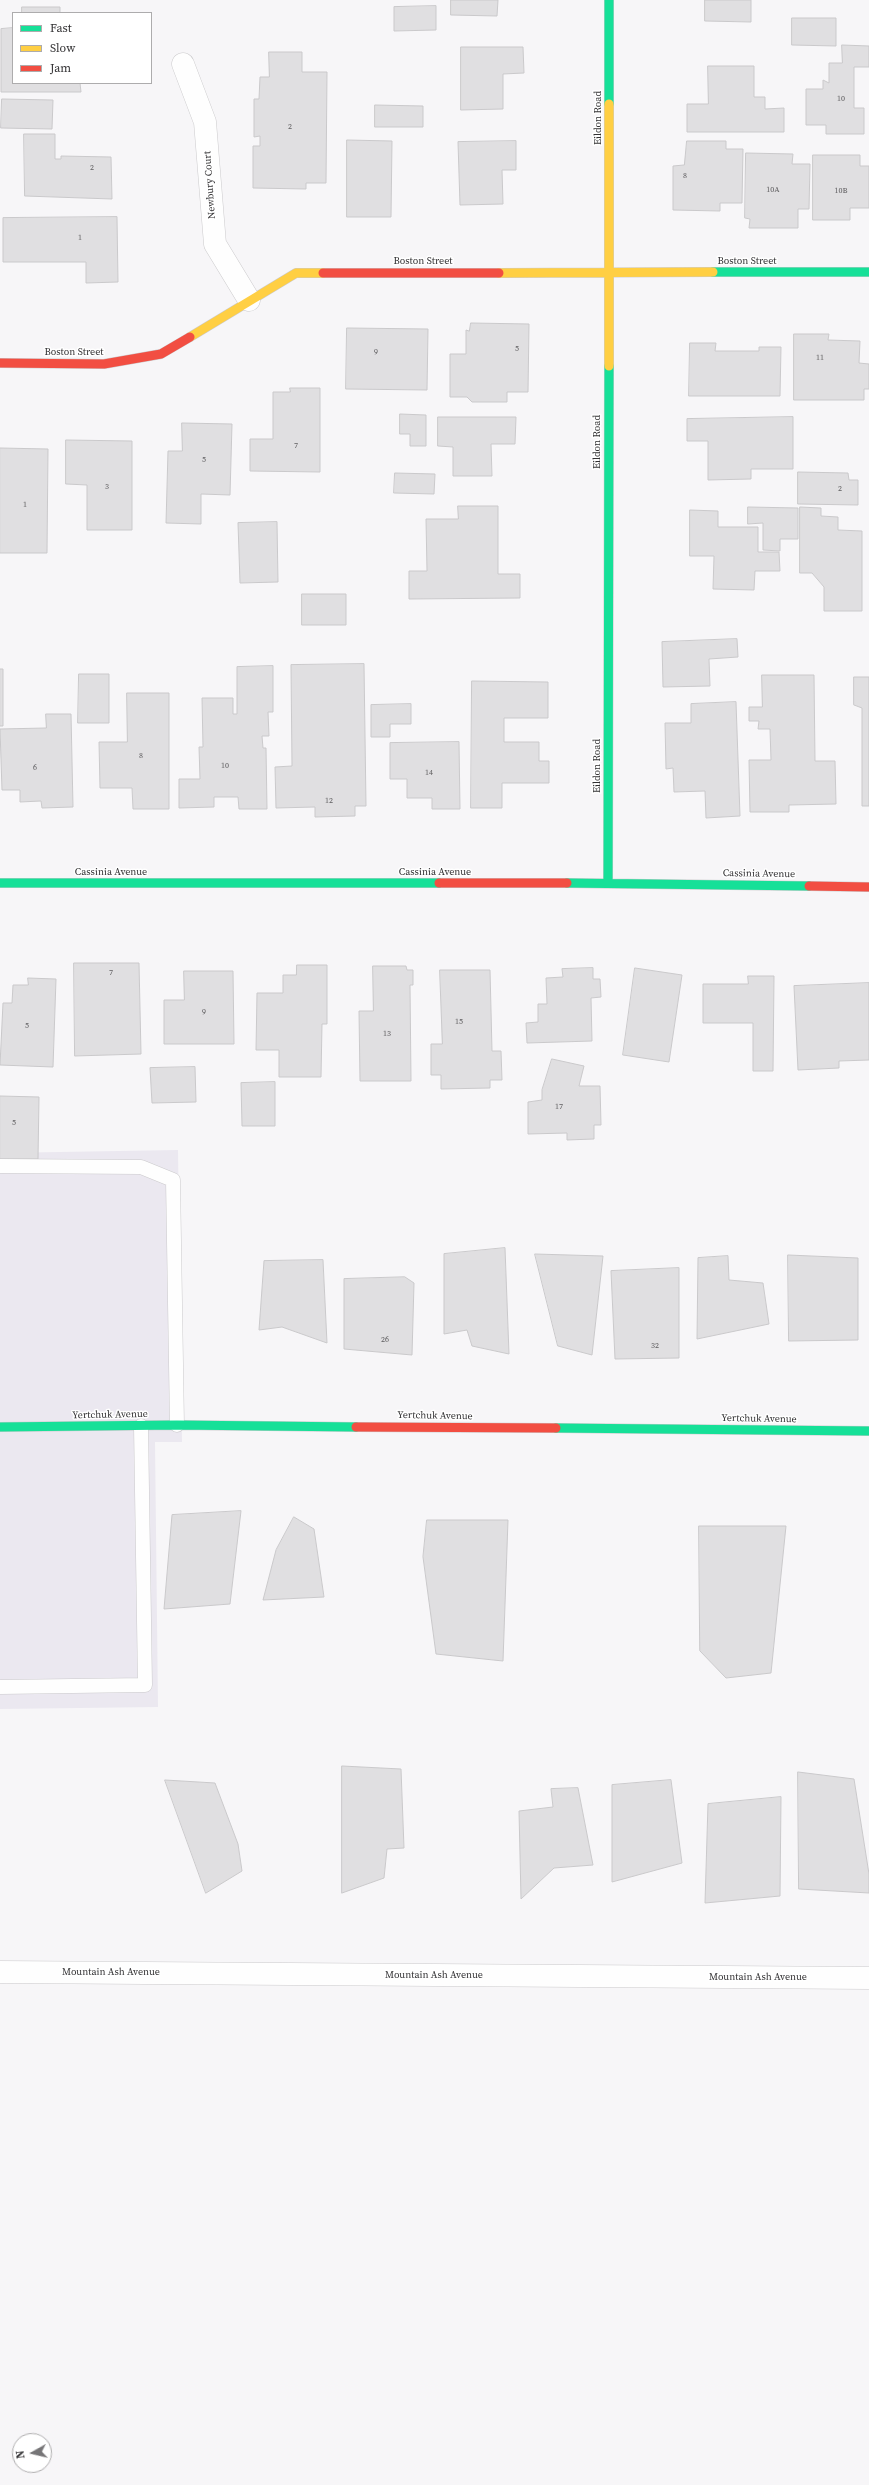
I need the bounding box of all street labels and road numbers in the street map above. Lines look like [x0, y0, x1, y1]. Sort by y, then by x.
street label: Eildon Road [592, 91, 604, 145]
street label: Newbury Court [202, 151, 218, 219]
street label: Boston Street [393, 255, 453, 267]
street label: Boston Street [717, 255, 777, 267]
street label: Boston Street [44, 346, 104, 358]
street label: Eildon Road [591, 415, 603, 469]
street label: Eildon Road [591, 739, 603, 793]
street label: Cassinia Avenue [75, 866, 147, 878]
street label: Cassinia Avenue [399, 866, 471, 878]
street label: Cassinia Avenue [723, 867, 795, 881]
street label: Yertchuk Avenue [72, 1408, 148, 1422]
street label: Yertchuk Avenue [397, 1409, 473, 1423]
street label: Yertchuk Avenue [721, 1412, 797, 1426]
street label: Mountain Ash Avenue [62, 1966, 160, 1978]
street label: Mountain Ash Avenue [385, 1969, 483, 1981]
street label: Mountain Ash Avenue [709, 1971, 807, 1983]

